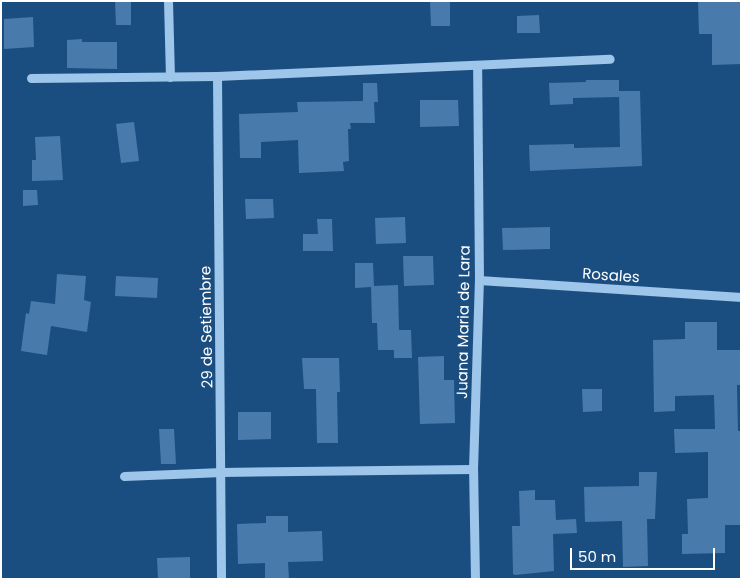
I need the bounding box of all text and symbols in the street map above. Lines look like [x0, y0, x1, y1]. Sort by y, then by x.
street label: Juana Maria de Lara [453, 245, 473, 399]
street label: Rosales [582, 264, 640, 286]
street label: 29 de Setiembre [196, 266, 216, 388]
scale bar [572, 538, 717, 570]
text: 50 m [578, 546, 616, 567]

